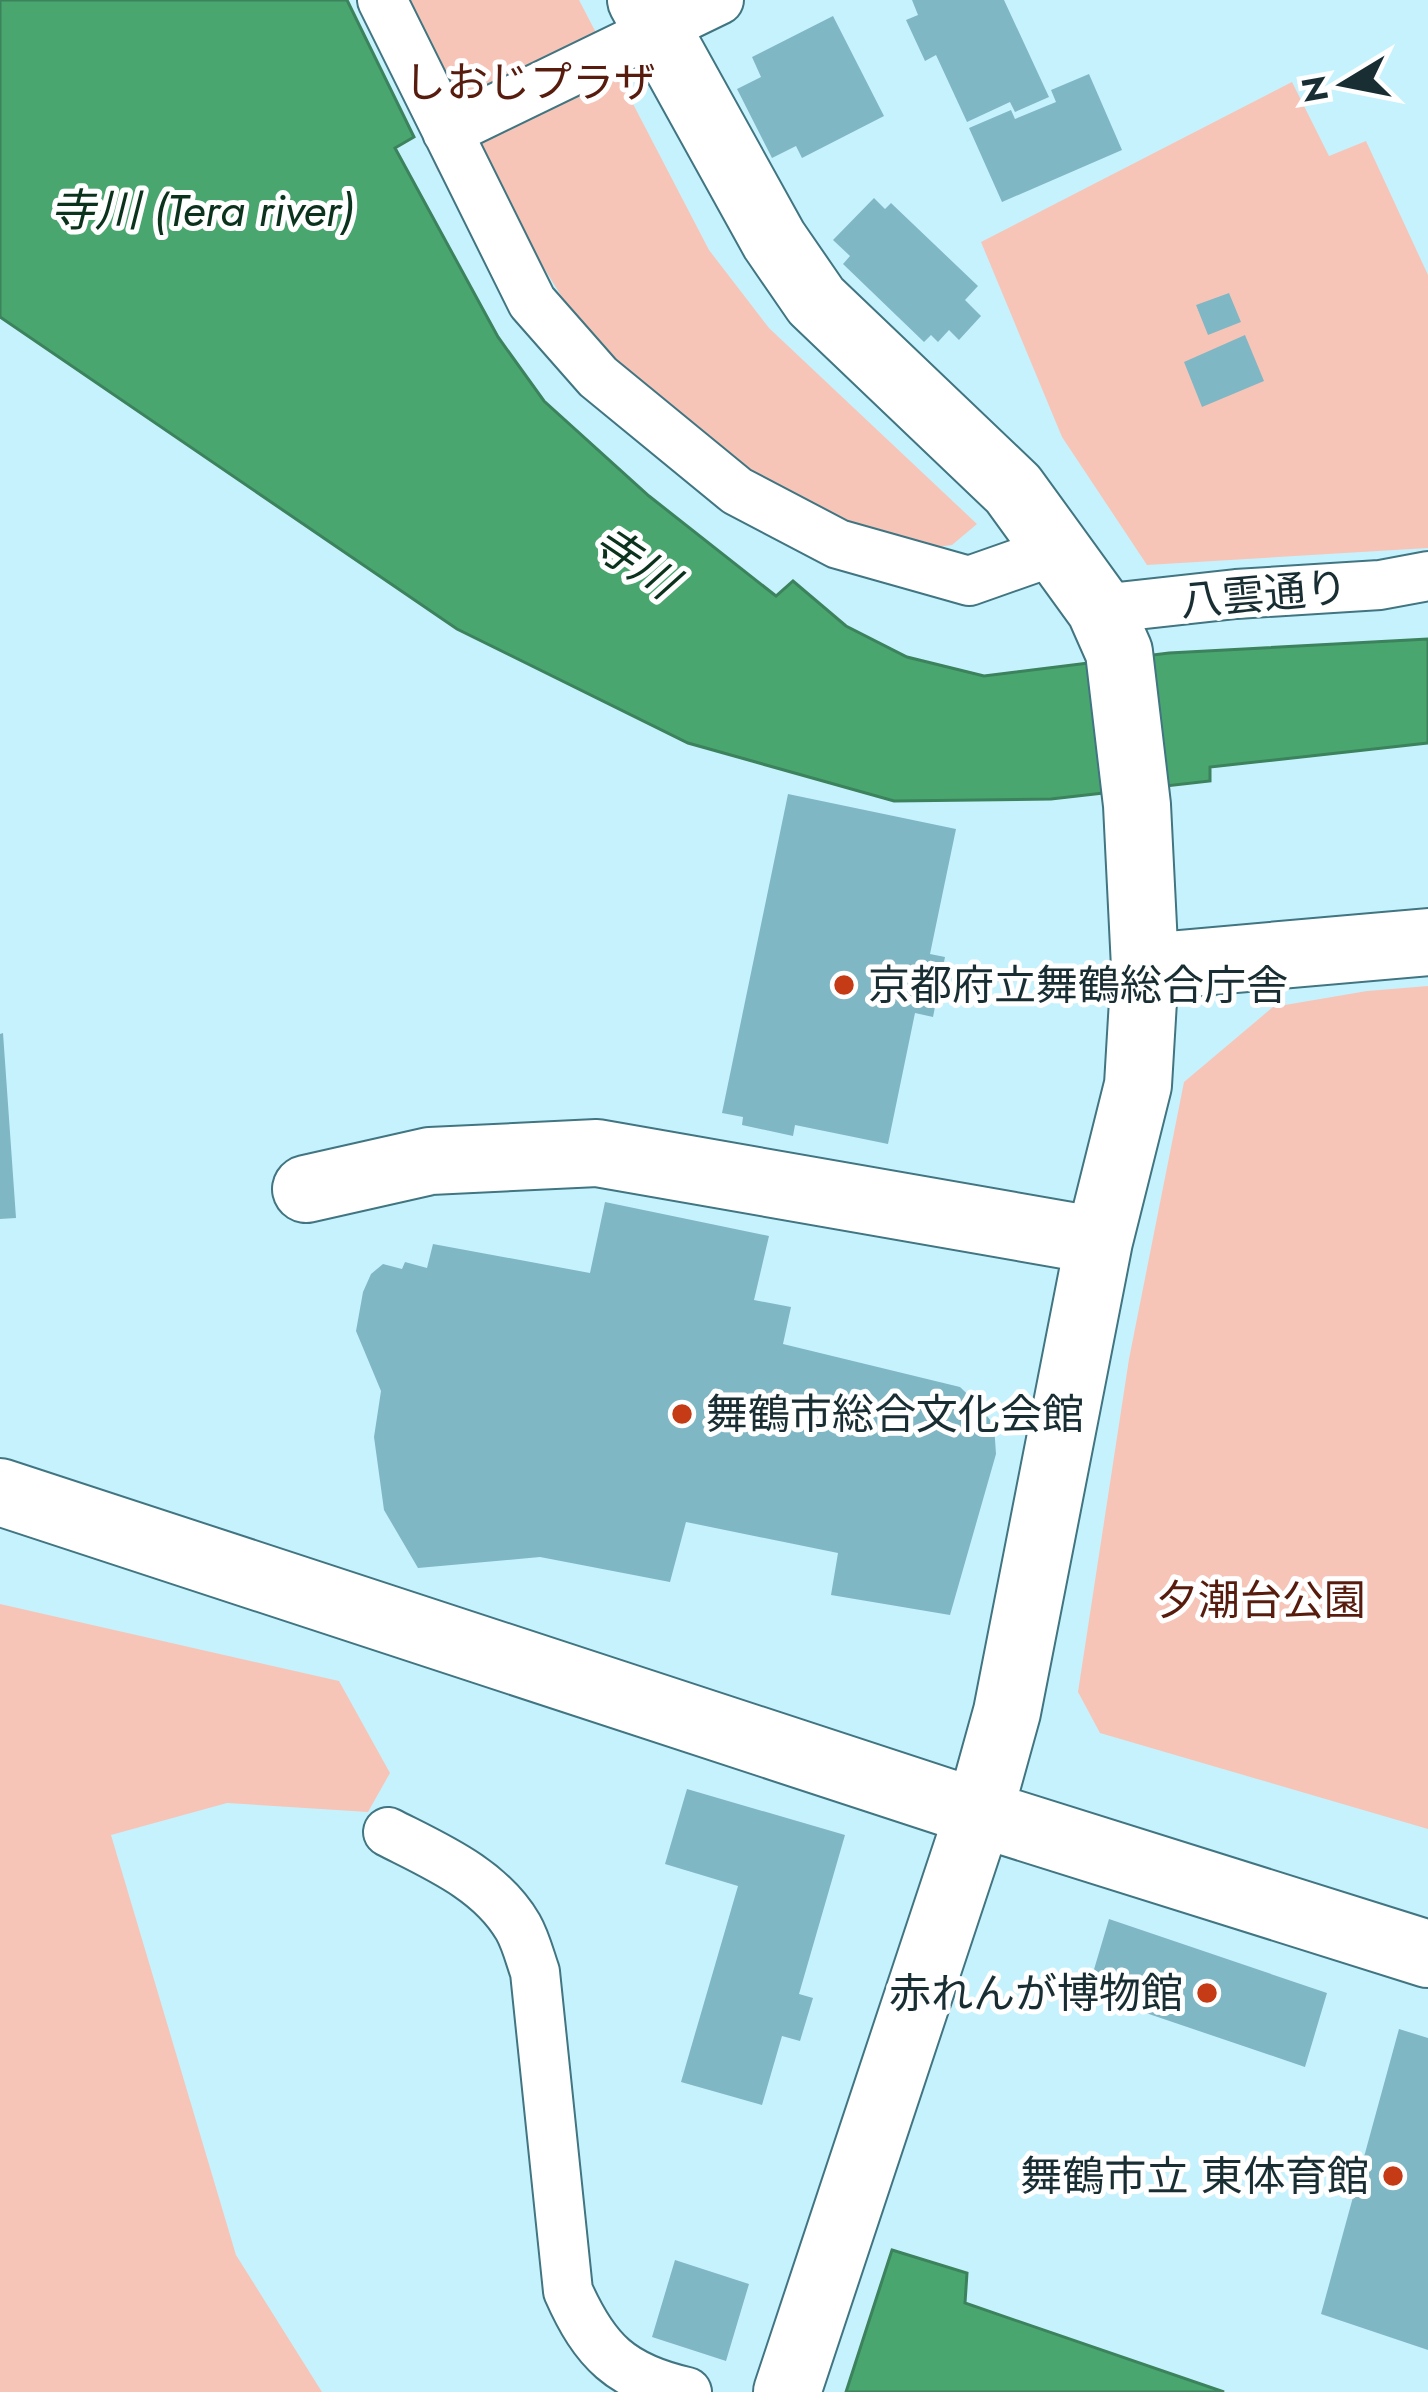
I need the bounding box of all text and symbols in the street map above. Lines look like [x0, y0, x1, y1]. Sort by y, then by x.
north arrow [1284, 24, 1404, 144]
park label: しおじプラザ [404, 52, 656, 113]
text: N [1290, 72, 1340, 106]
water label: 寺川 (Tera river) [50, 178, 354, 243]
water label: 寺川 [580, 510, 694, 616]
street label: 八雲通り [1178, 556, 1350, 632]
place label: 京都府立舞鶴総合庁舎 [868, 955, 1288, 1016]
marker: 京都府立舞鶴総合庁舎 [831, 972, 857, 998]
place label: 舞鶴市総合文化会館 [706, 1384, 1084, 1445]
marker: 舞鶴市総合文化会館 [669, 1401, 695, 1427]
park label: 夕潮台公園 [1156, 1570, 1366, 1631]
place label: 赤れんが博物館 [889, 1963, 1183, 2024]
marker: 赤れんが博物館 [1194, 1980, 1220, 2006]
place label: 舞鶴市立 東体育館 [1020, 2146, 1369, 2207]
marker: 舞鶴市立 東体育館 [1380, 2163, 1406, 2189]

